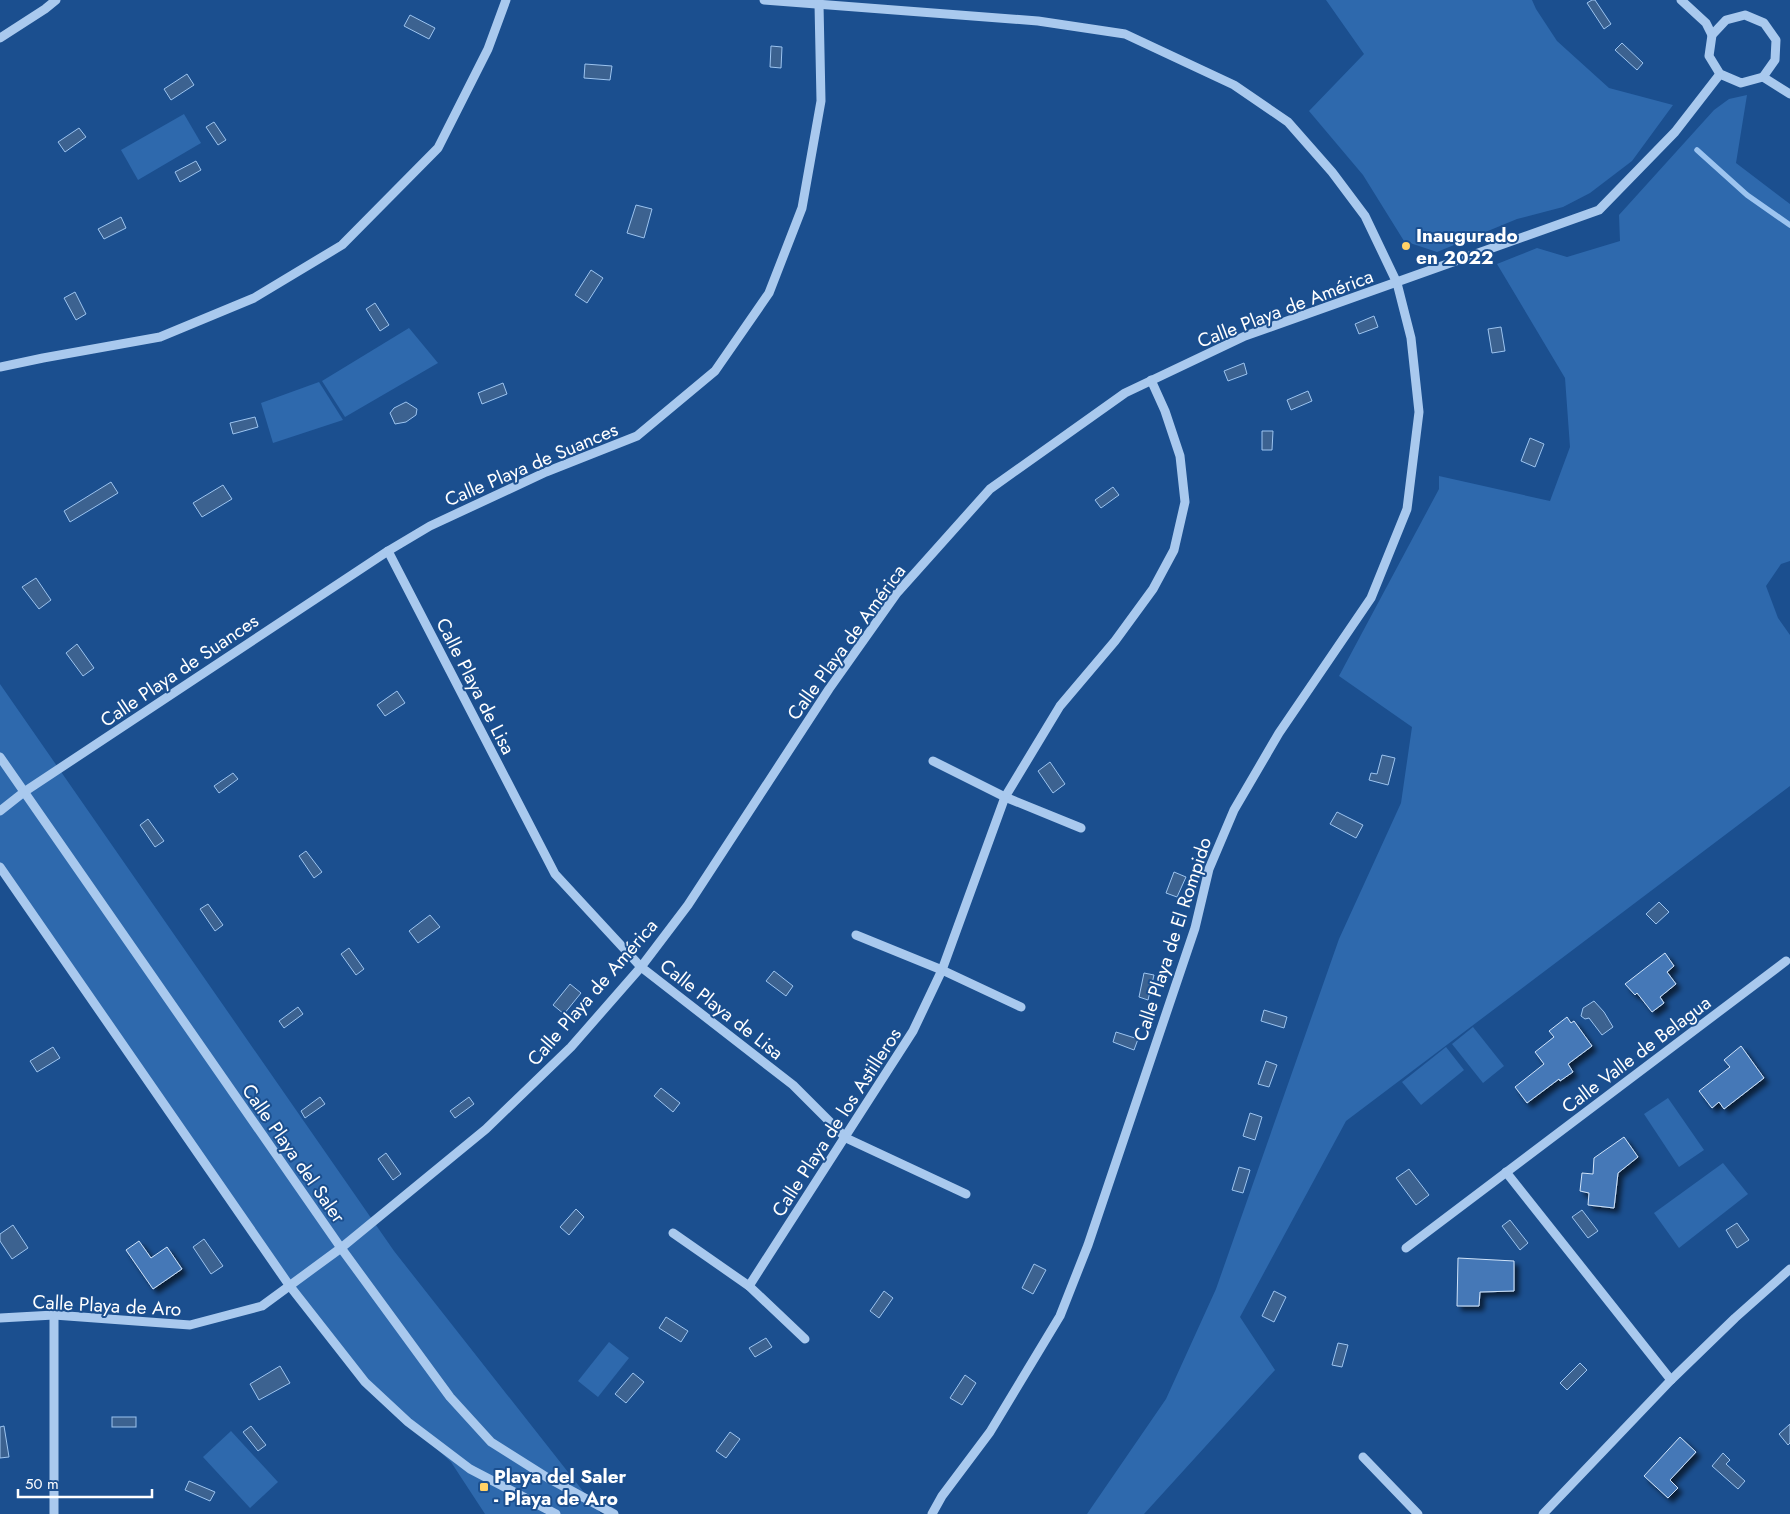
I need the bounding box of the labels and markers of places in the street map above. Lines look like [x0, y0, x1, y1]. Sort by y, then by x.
place label: Inaugurado en 2022 [1416, 222, 1518, 271]
marker: Inaugurado en 2022 [1400, 240, 1412, 252]
place label: Playa del Saler - Playa de Aro [494, 1463, 627, 1512]
marker: Playa del Saler - Playa de Aro [478, 1481, 490, 1493]

